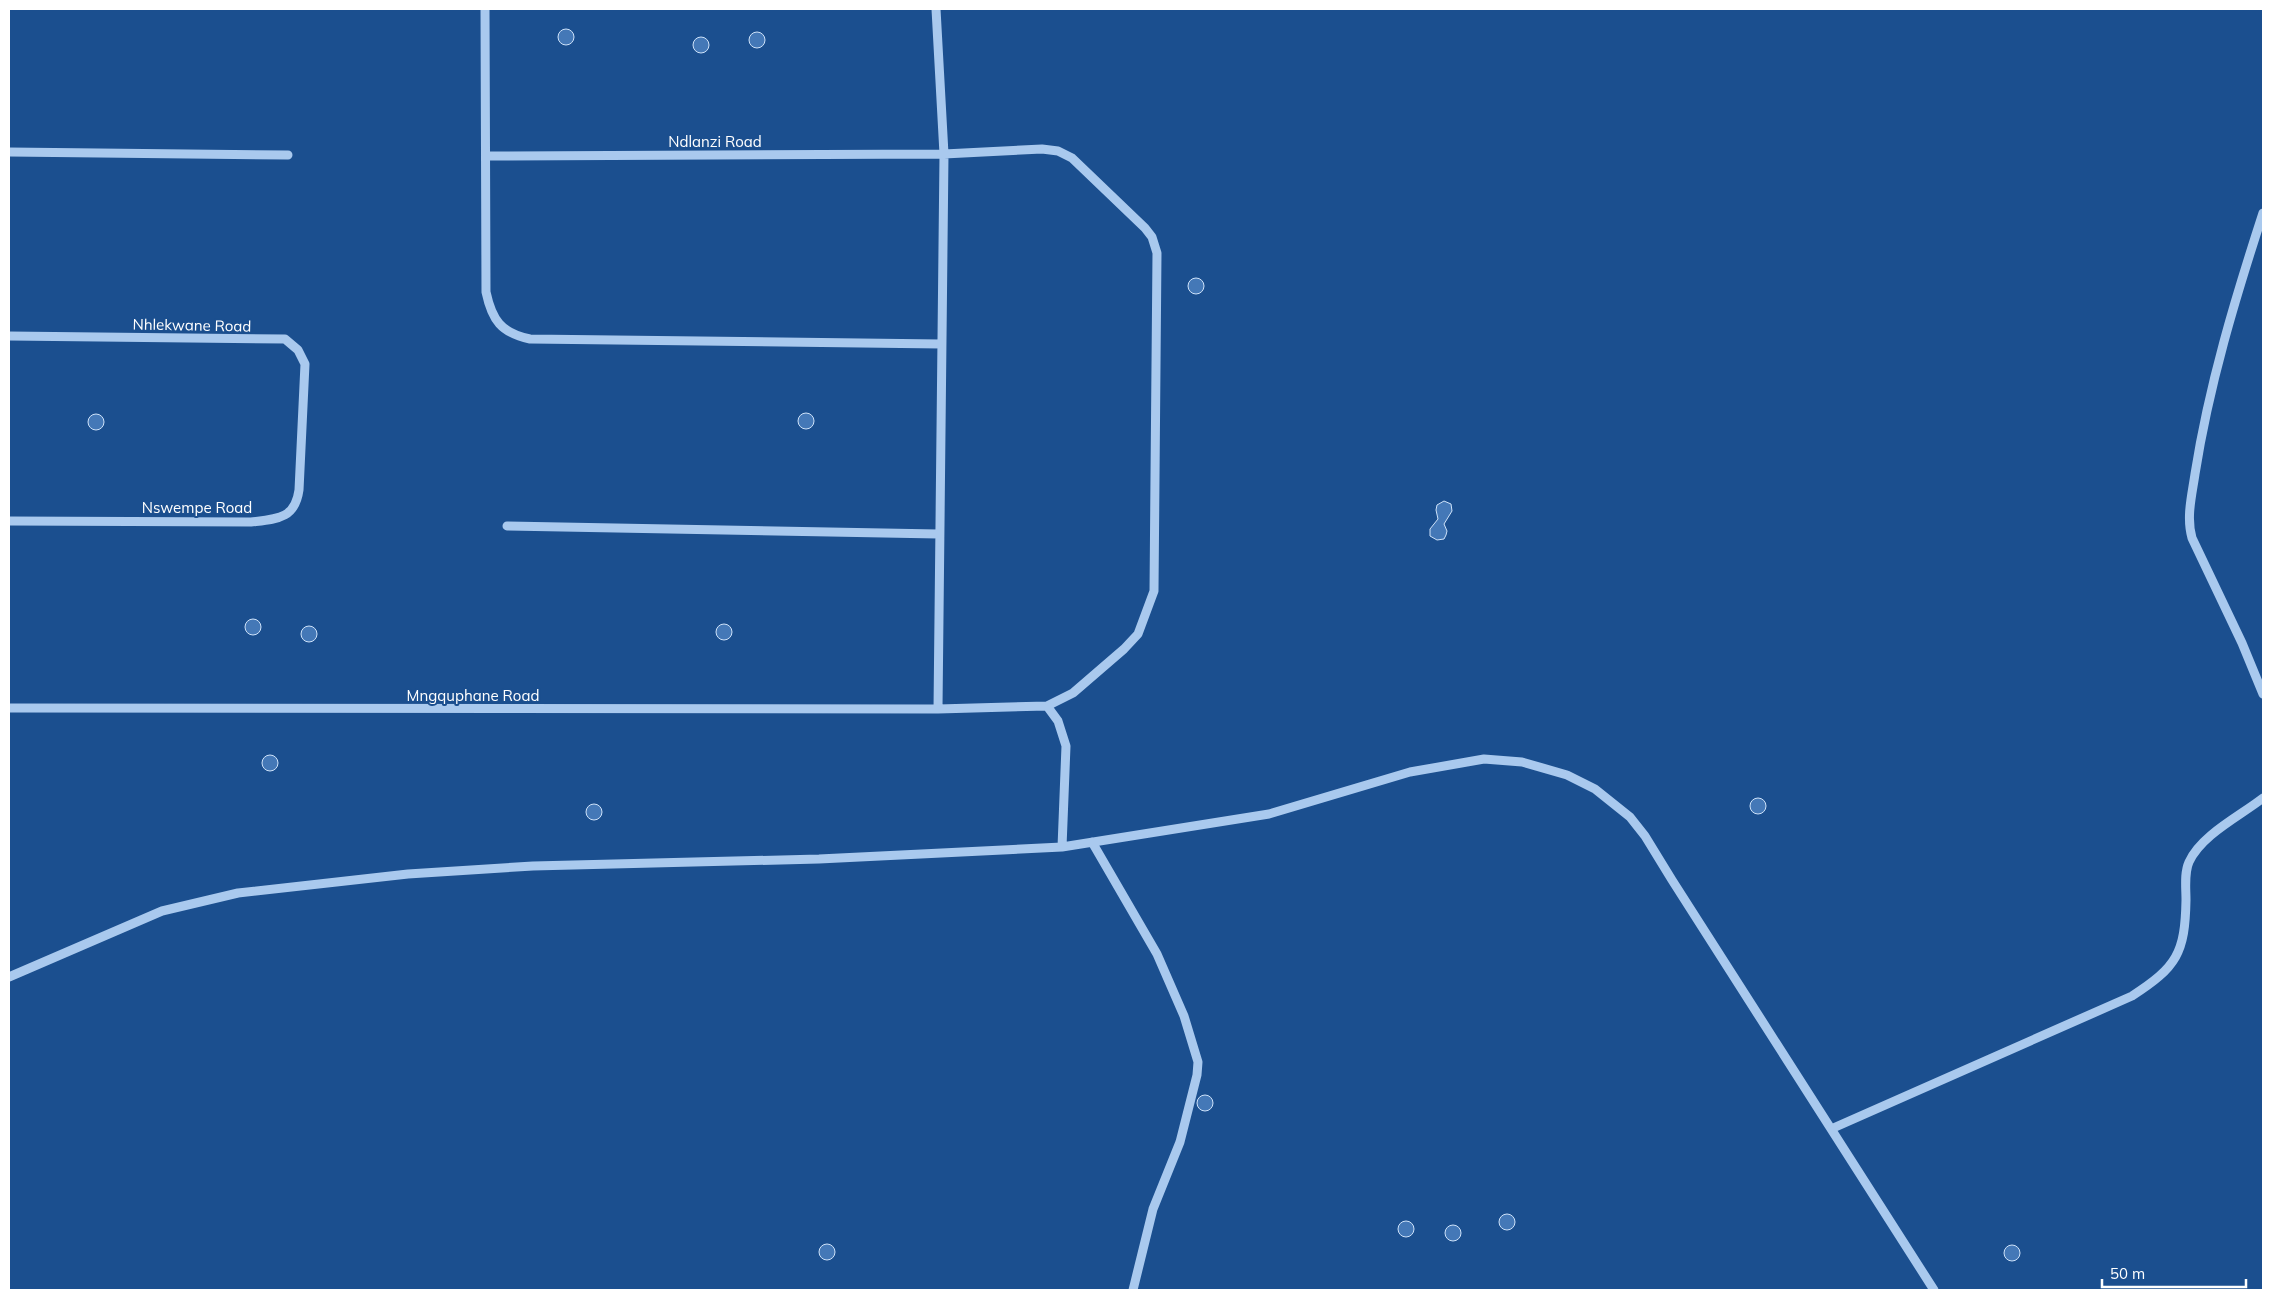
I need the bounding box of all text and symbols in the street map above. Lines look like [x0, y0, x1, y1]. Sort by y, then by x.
street label: Ndlanzi Road [668, 132, 762, 151]
street label: Nhlekwane Road [132, 314, 252, 336]
street label: Nswempe Road [142, 498, 252, 517]
street label: Mngquphane Road [407, 686, 539, 705]
scale bar [2102, 1256, 2246, 1288]
text: 50 m [2110, 1264, 2145, 1283]

